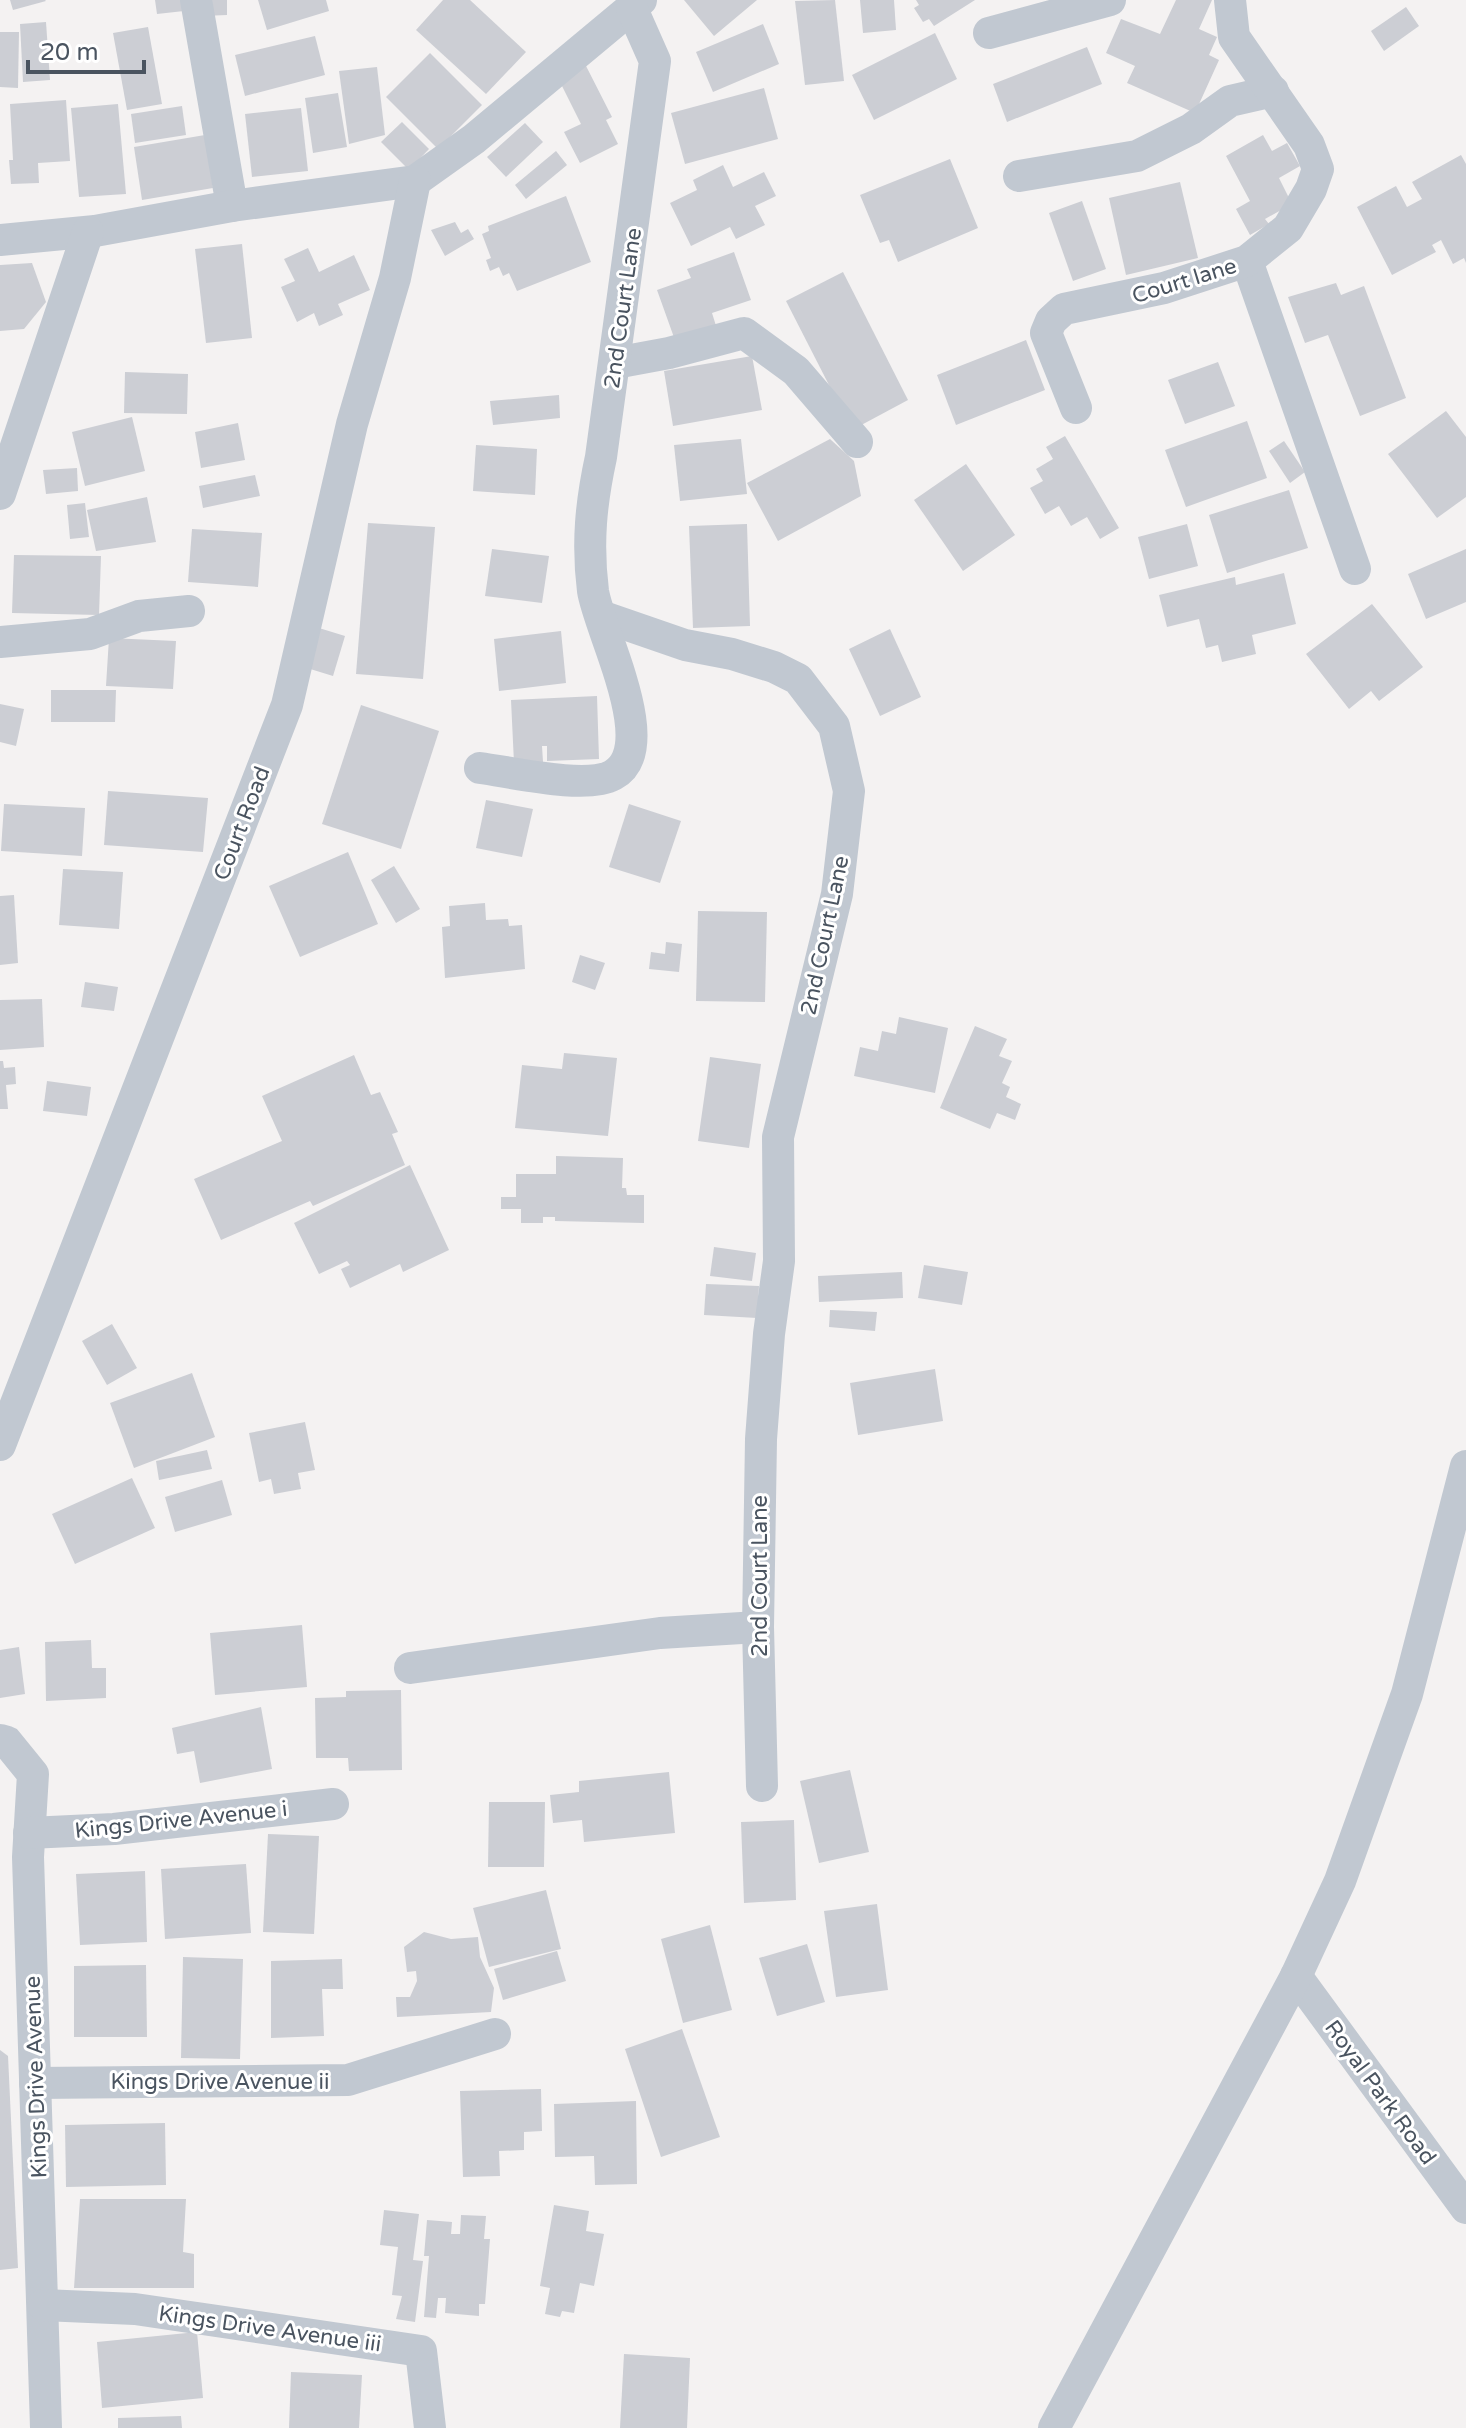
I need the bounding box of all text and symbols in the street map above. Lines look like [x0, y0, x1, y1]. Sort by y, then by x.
scale bar [28, 24, 144, 74]
text: 20 m [40, 38, 98, 67]
street label: 2nd Court Lane [599, 226, 647, 390]
street label: Court lane [1129, 253, 1240, 309]
street label: Court Road [208, 763, 275, 884]
street label: 2nd Court Lane [795, 853, 855, 1017]
street label: 2nd Court Lane [747, 1495, 773, 1657]
street label: Kings Drive Avenue i [74, 1796, 289, 1844]
street label: Kings Drive Avenue [19, 1975, 53, 2179]
street label: Royal Park Road [1319, 2015, 1441, 2170]
street label: Kings Drive Avenue ii [110, 2069, 330, 2095]
street label: Kings Drive Avenue iii [157, 2300, 383, 2357]

